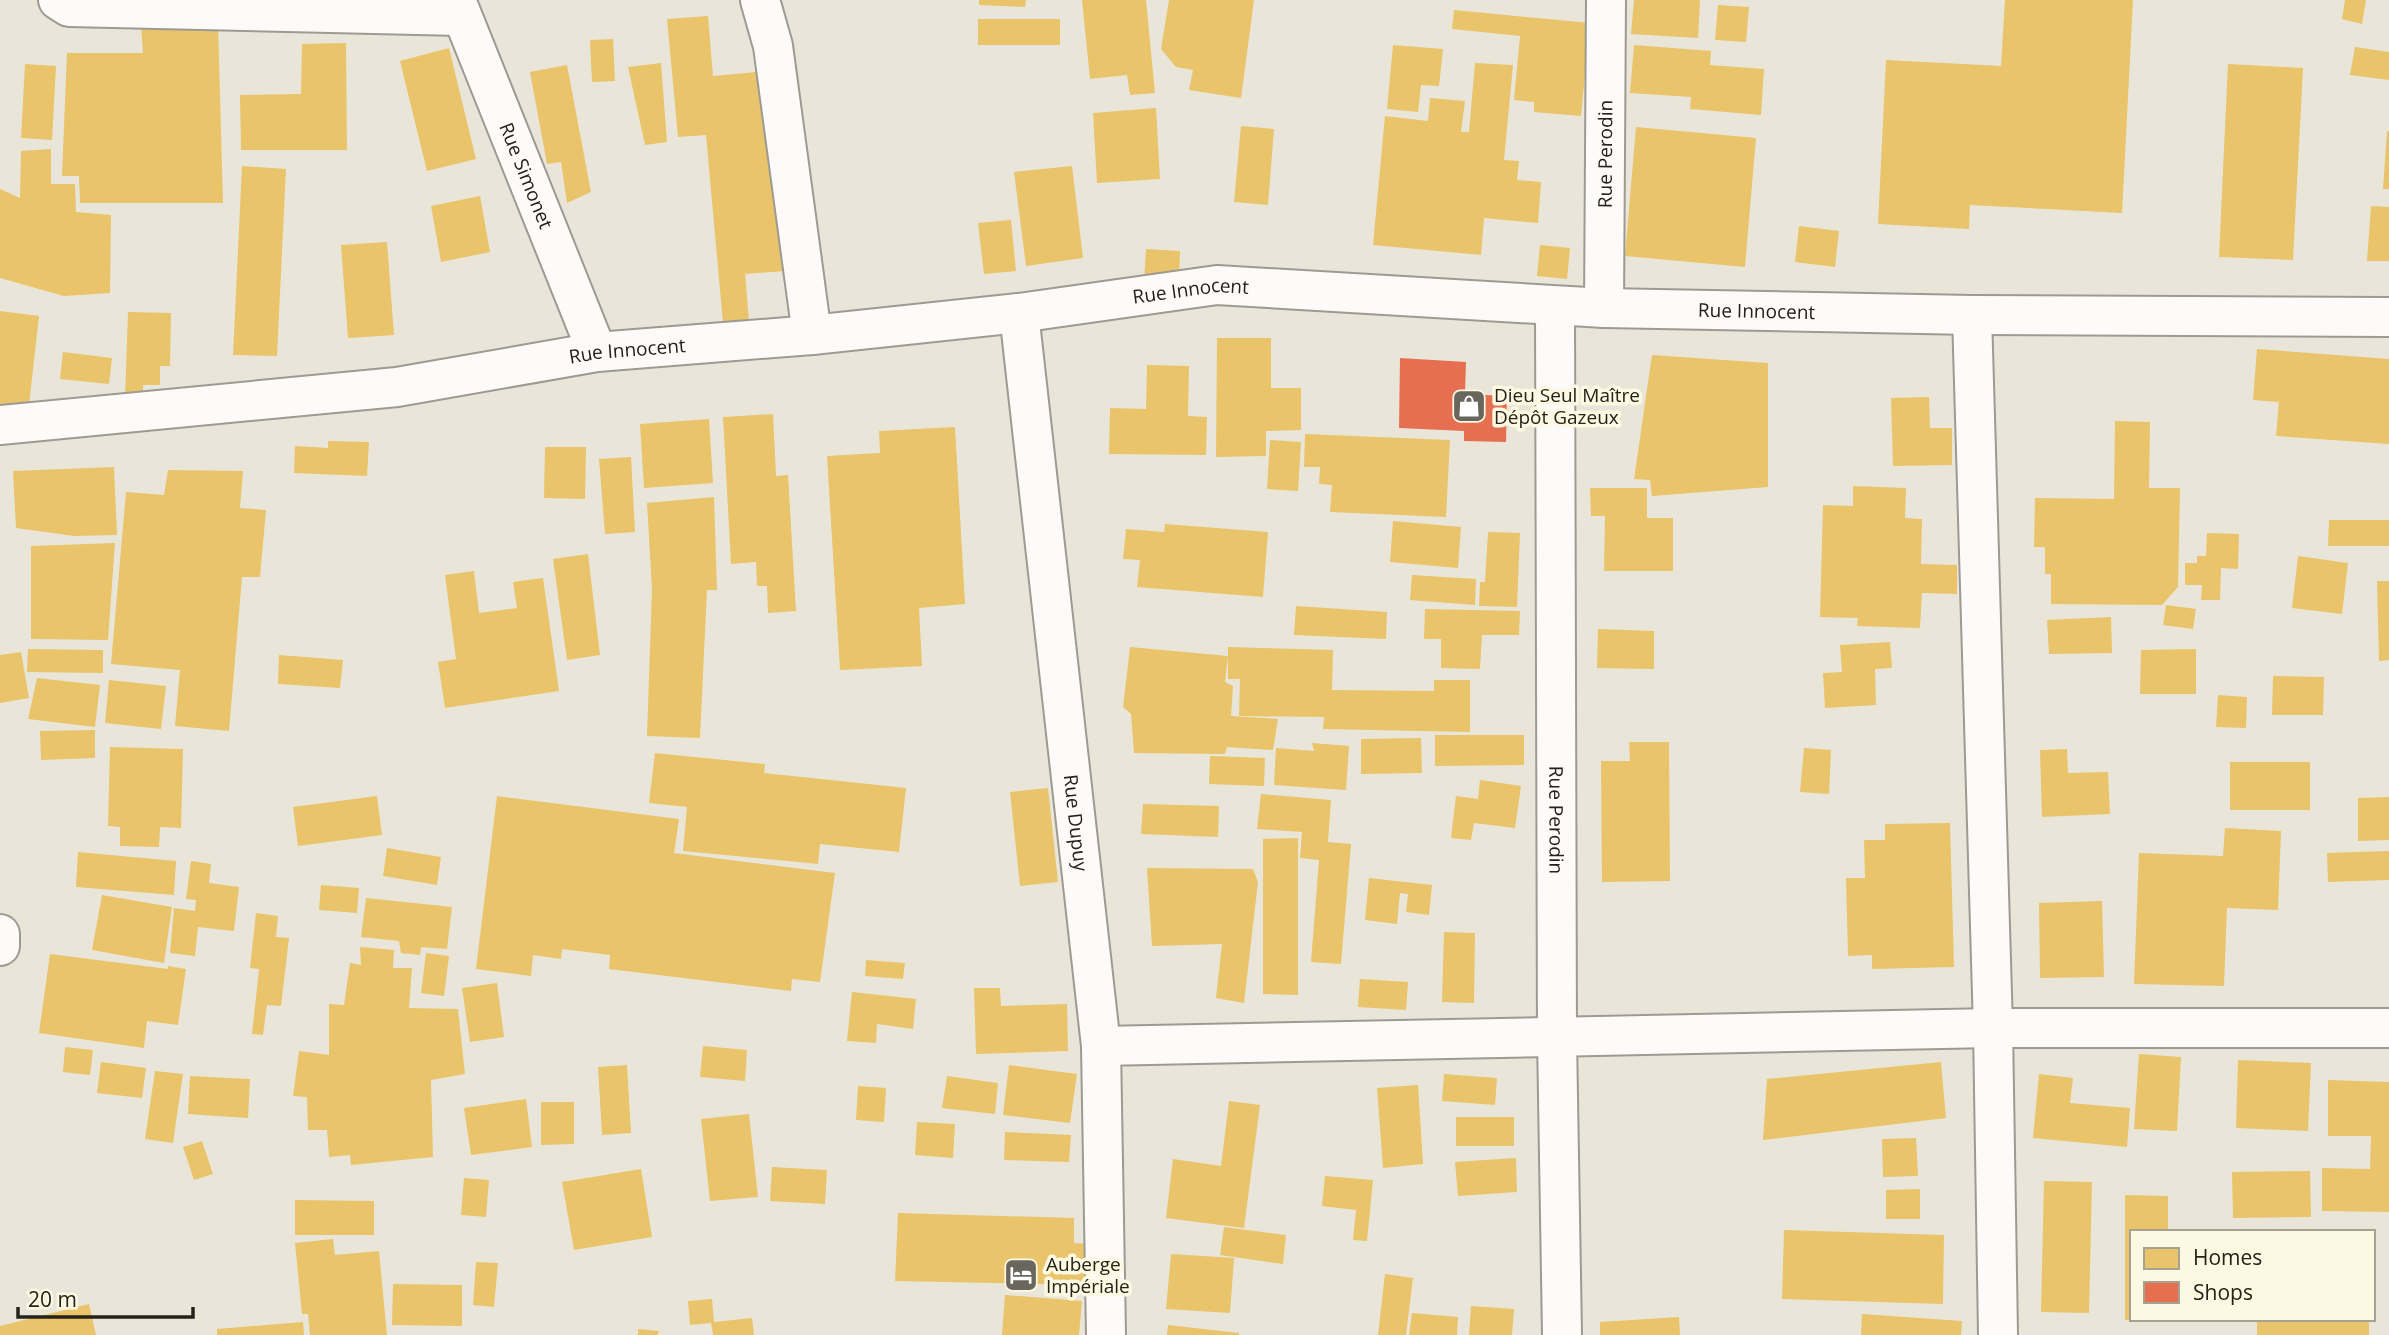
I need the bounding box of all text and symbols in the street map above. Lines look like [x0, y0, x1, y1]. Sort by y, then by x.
street label: Rue Perodin [1592, 100, 1618, 208]
street label: Rue Simonet [493, 118, 559, 233]
street label: Rue Innocent [1131, 272, 1250, 310]
street label: Rue Innocent [1698, 297, 1816, 325]
street label: Rue Innocent [567, 332, 687, 370]
place label: Dieu Seul Maître Dépôt Gazeux [1494, 382, 1640, 430]
shop icon: Dieu Seul Maître Dépôt Gazeux [1450, 387, 1488, 425]
street label: Rue Perodin [1543, 766, 1570, 874]
street label: Rue Dupuy [1058, 773, 1094, 873]
legend [2130, 1230, 2375, 1321]
text: Homes [2193, 1243, 2262, 1271]
place label: Auberge Impériale [1046, 1251, 1130, 1299]
hotel icon: Auberge Impériale [1002, 1256, 1040, 1294]
scale bar [18, 1276, 192, 1320]
text: Shops [2193, 1278, 2253, 1306]
text: 20 m [28, 1285, 77, 1313]

